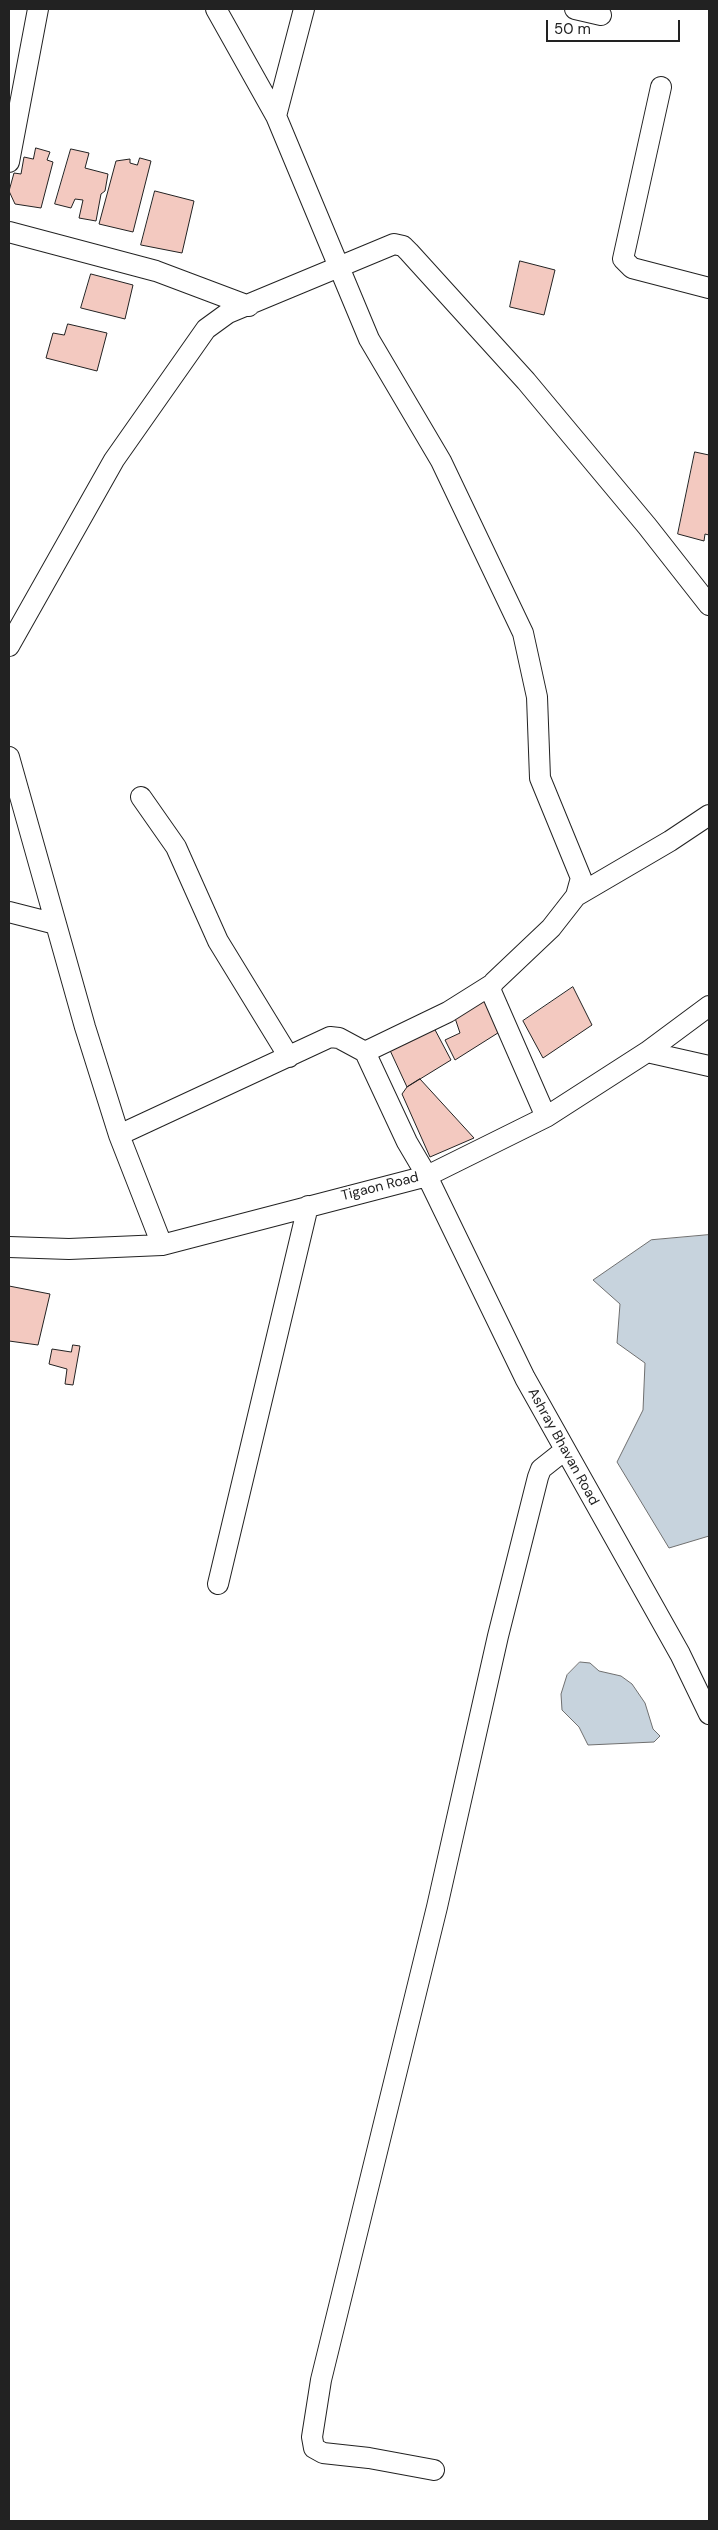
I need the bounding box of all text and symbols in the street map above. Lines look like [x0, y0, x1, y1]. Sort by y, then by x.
scale bar [548, 10, 682, 42]
text: 50 m [554, 19, 591, 39]
street label: Tigaon Road [339, 1169, 421, 1205]
street label: Ashray Bhavan Road [524, 1386, 602, 1508]

